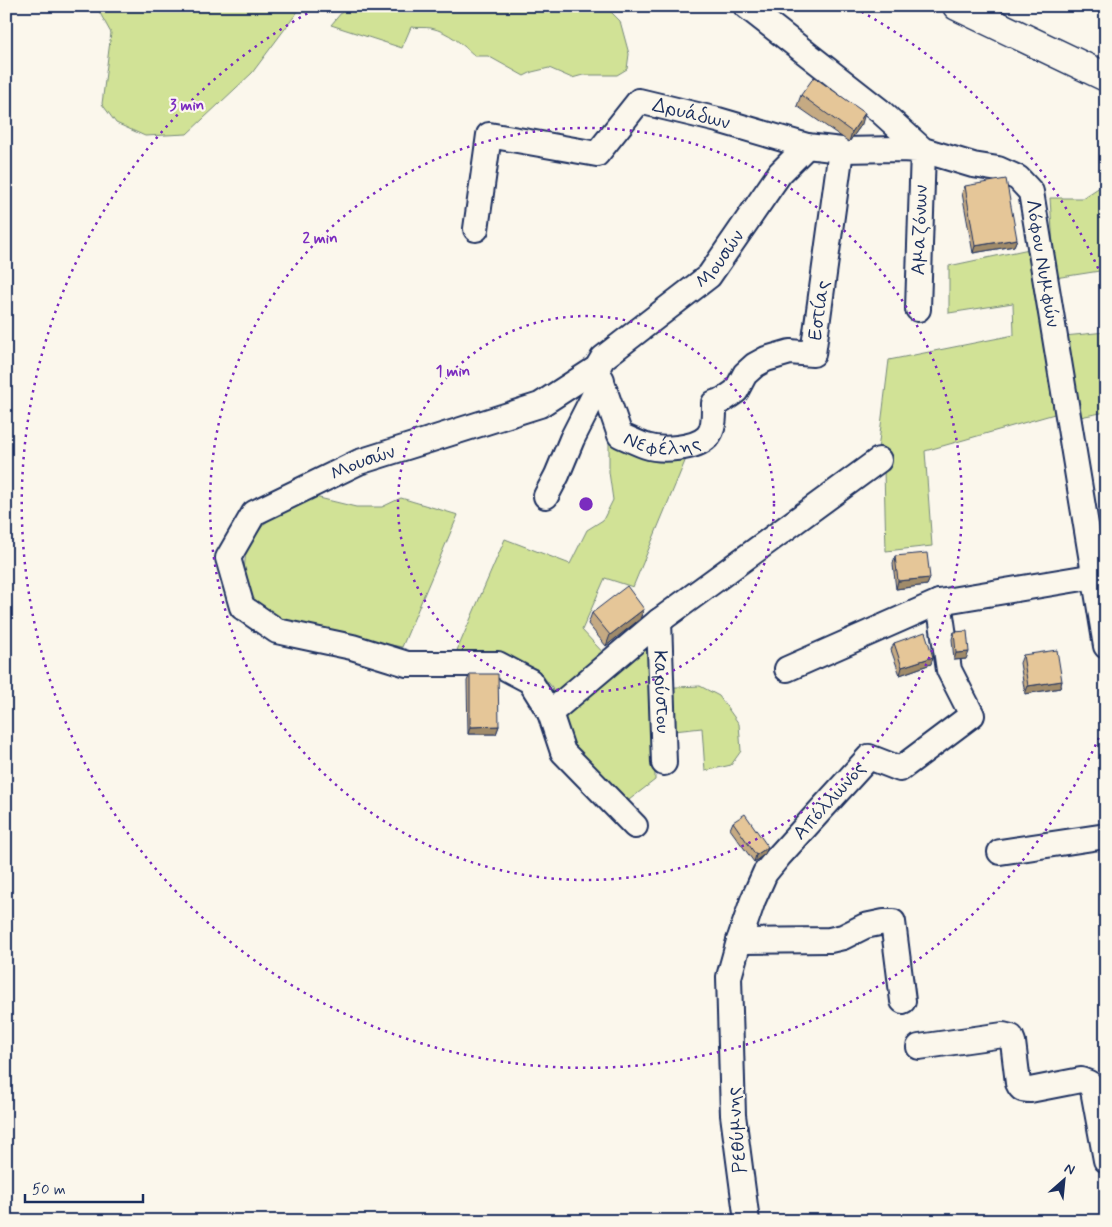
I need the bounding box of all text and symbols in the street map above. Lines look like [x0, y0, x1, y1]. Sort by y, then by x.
street label: Δρυάδων [650, 91, 734, 136]
text: 3 min [170, 96, 204, 116]
street label: Αμαζόνων [905, 184, 935, 276]
street label: Λόφου Νυμφών [1019, 197, 1067, 330]
street label: Μουσών [690, 224, 751, 295]
text: 2 min [302, 229, 338, 249]
street label: Εστίας [802, 278, 836, 342]
text: 1 min [436, 362, 470, 382]
street label: Νεφέλης [619, 425, 705, 462]
street label: Μουσών [326, 438, 399, 487]
centre of rings [577, 495, 595, 513]
street label: Καρύστου [647, 650, 676, 734]
street label: Απόλλωνος [787, 756, 872, 846]
street label: Ρεθύμνης [720, 1086, 754, 1174]
north arrow [1040, 1154, 1090, 1204]
text: N [1061, 1159, 1078, 1179]
scale bar [25, 1172, 142, 1204]
text: 50 m [32, 1180, 66, 1200]

